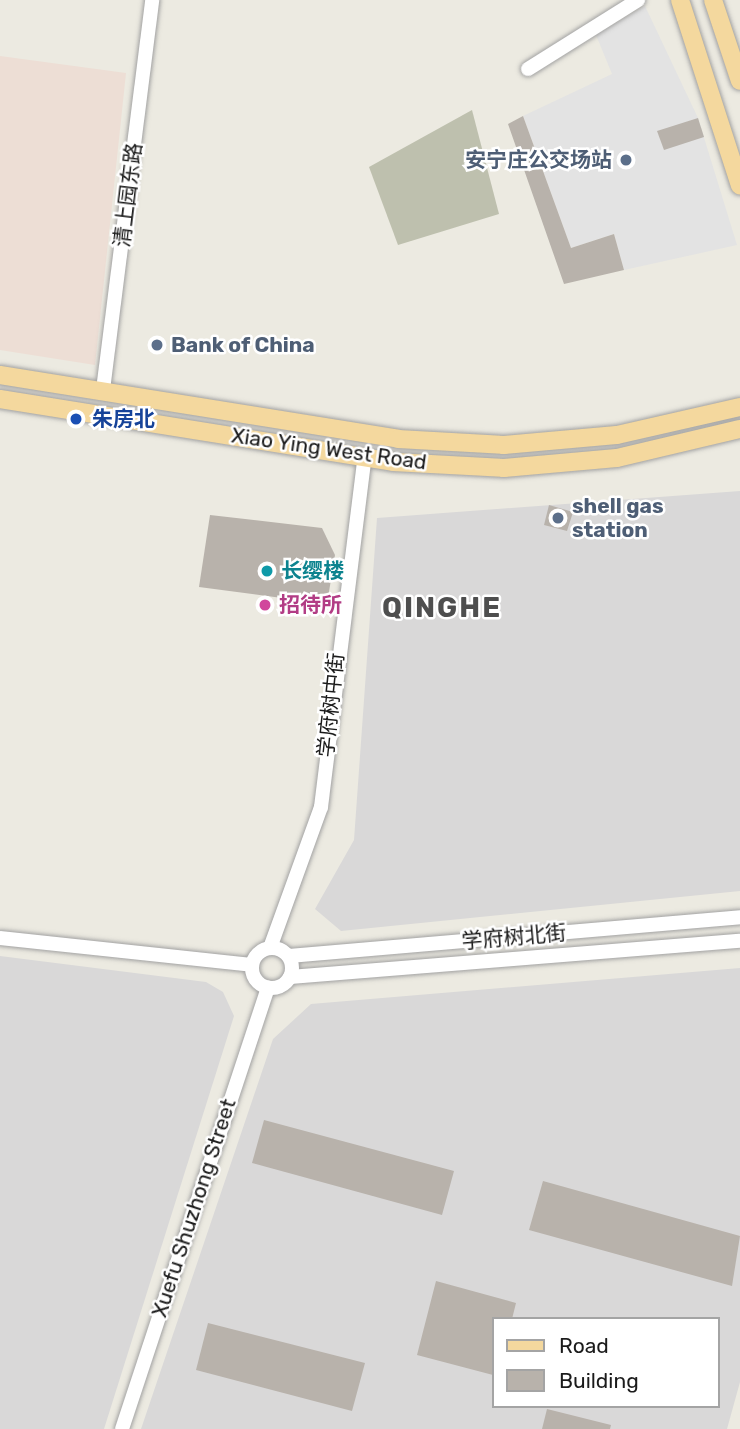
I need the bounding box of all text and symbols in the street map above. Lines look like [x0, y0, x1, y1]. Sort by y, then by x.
street label: 清上园东路 [109, 141, 147, 249]
place label: 安宁庄公交场站 [465, 147, 612, 173]
marker: 安宁庄公交场站 [618, 152, 634, 168]
place label: Bank of China [171, 332, 315, 358]
marker: Bank of China [149, 337, 165, 353]
place label: 朱房北 [92, 406, 155, 432]
marker: 朱房北 [66, 409, 86, 429]
street label: Xiao Ying West Road [229, 423, 429, 475]
place label: shell gas station [572, 493, 664, 543]
marker: shell gas station [550, 510, 566, 526]
place label: 长缨楼 [281, 558, 344, 584]
marker: 长缨楼 [259, 563, 275, 579]
district label: QINGHE [383, 591, 501, 625]
place label: 招待所 [279, 592, 342, 618]
marker: 招待所 [257, 597, 273, 613]
street label: 学府树中街 [313, 651, 349, 759]
street label: 学府树北街 [461, 920, 567, 954]
street label: Xuefu Shuzhong Street [147, 1096, 241, 1320]
legend [491, 1317, 719, 1408]
text: Road [559, 1333, 609, 1358]
text: Building [559, 1368, 639, 1393]

